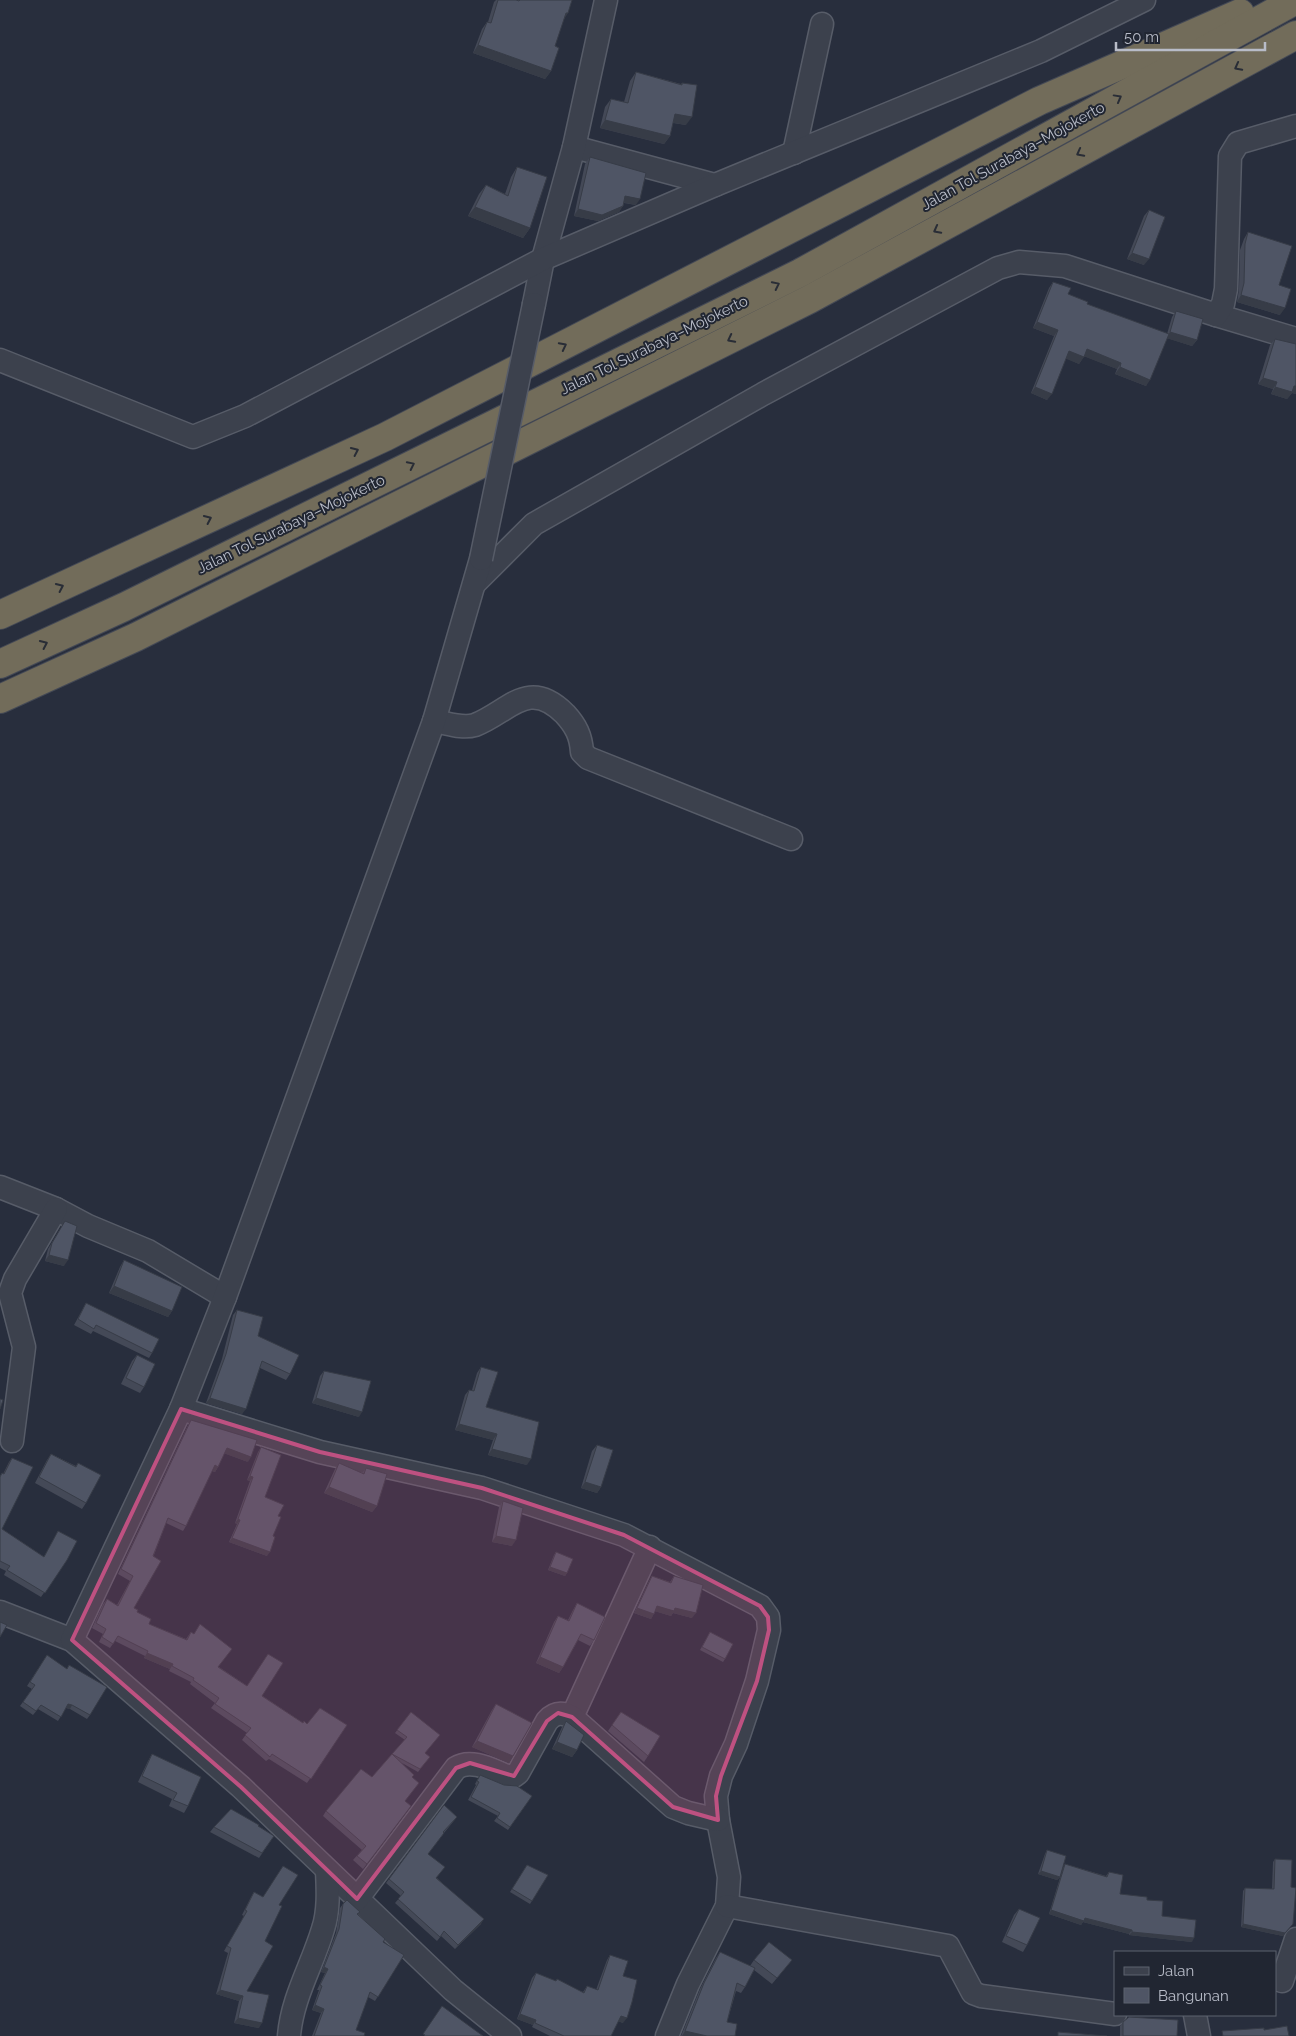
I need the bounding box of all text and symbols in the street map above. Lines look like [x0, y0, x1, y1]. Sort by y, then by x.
scale bar [1116, 20, 1265, 52]
text: 50 m [1124, 28, 1159, 46]
one-way arrow [1234, 61, 1243, 71]
one-way arrow [1113, 94, 1122, 104]
street label: Jalan Tol Surabaya–Mojokerto [918, 98, 1108, 214]
one-way arrow [1076, 147, 1085, 157]
one-way arrow [933, 224, 942, 234]
one-way arrow [771, 280, 780, 291]
street label: Jalan Tol Surabaya–Mojokerto [557, 292, 751, 398]
one-way arrow [727, 333, 736, 343]
one-way arrow [557, 342, 566, 352]
one-way arrow [350, 446, 359, 457]
one-way arrow [405, 462, 414, 472]
street label: Jalan Tol Surabaya–Mojokerto [194, 471, 388, 577]
one-way arrow [203, 515, 212, 525]
one-way arrow [55, 583, 64, 593]
one-way arrow [39, 640, 48, 650]
legend [1114, 1951, 1276, 2016]
text: Jalan [1158, 1962, 1194, 1980]
text: Bangunan [1158, 1987, 1229, 2005]

